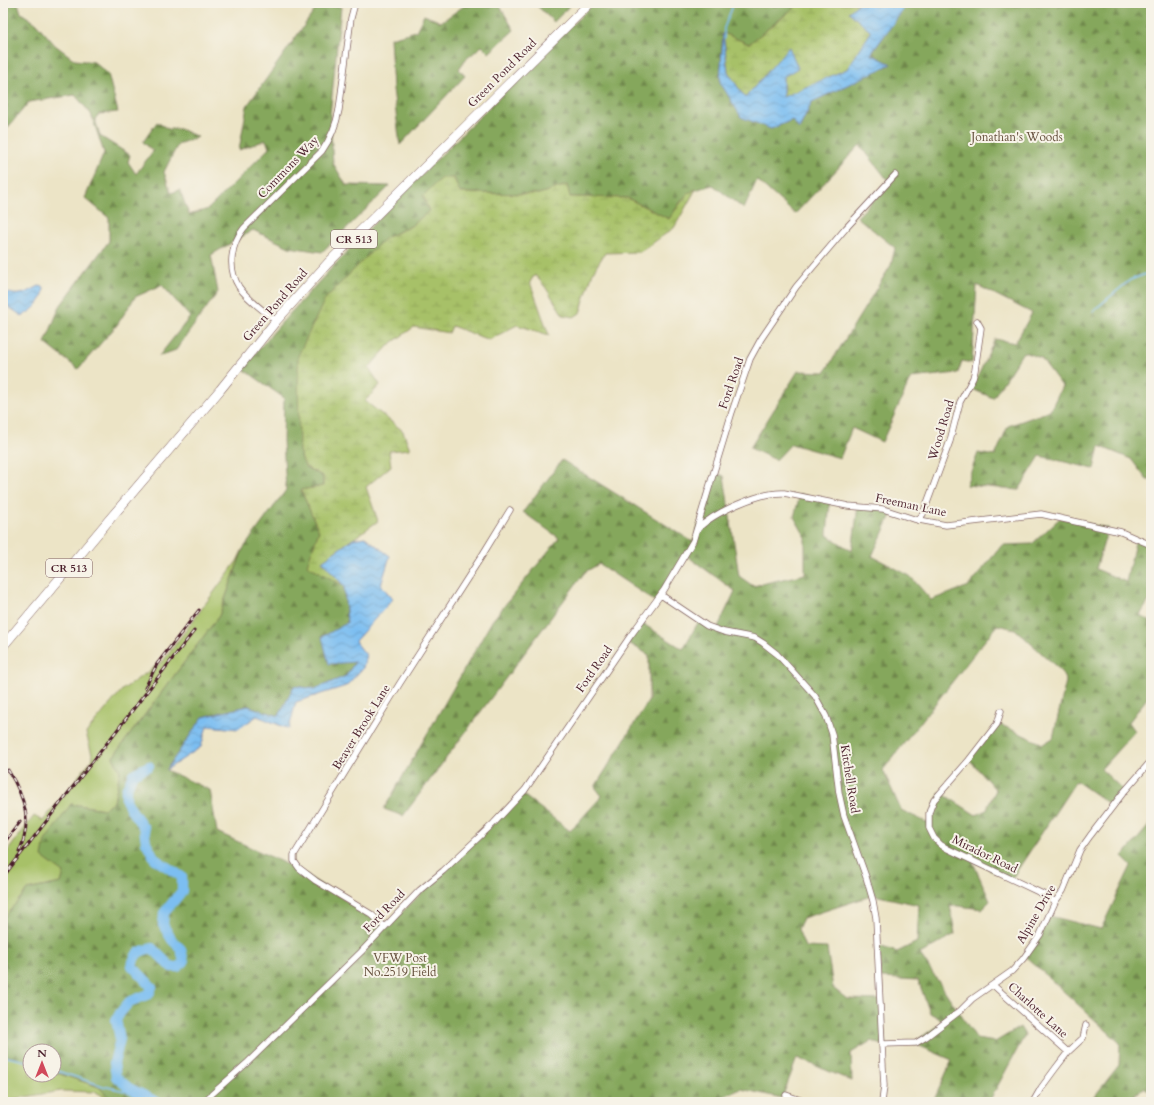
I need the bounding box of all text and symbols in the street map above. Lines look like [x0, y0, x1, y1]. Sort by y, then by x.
street label: Green Pond Road [464, 35, 540, 111]
park label: Jonathan's Woods [969, 129, 1063, 145]
street label: Commons Way [254, 132, 322, 202]
road number: CR 513 [331, 230, 377, 248]
street label: Green Pond Road [239, 265, 311, 345]
street label: Ford Road [715, 354, 748, 411]
street label: Wood Road [924, 397, 958, 463]
street label: Freeman Lane [874, 490, 948, 520]
road number: CR 513 [46, 559, 92, 577]
street label: Ford Road [572, 642, 616, 696]
street label: Beaver Brook Lane [328, 681, 394, 773]
street label: Kitchell Road [837, 744, 863, 815]
street label: Mirador Road [950, 831, 1021, 877]
street label: Alpine Drive [1013, 881, 1059, 947]
street label: Ford Road [360, 886, 409, 936]
park label: VFW Post No.2519 Field [364, 950, 437, 980]
street label: Charlotte Lane [1004, 979, 1072, 1041]
north arrow [22, 1043, 62, 1083]
text: N [37, 1046, 47, 1061]

